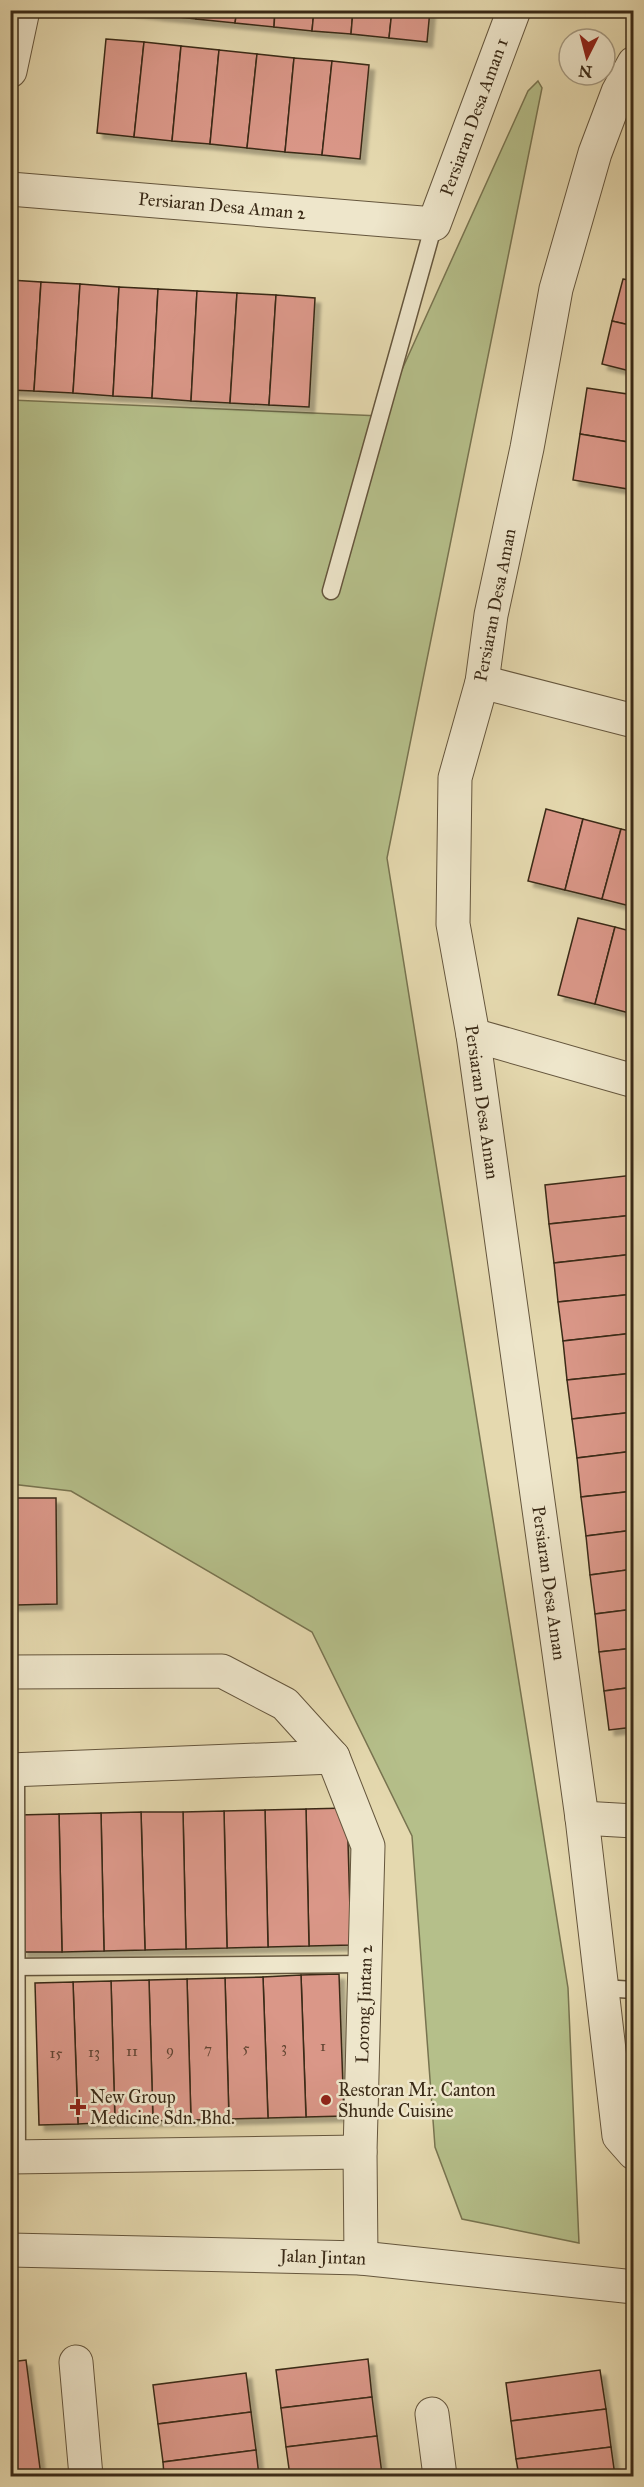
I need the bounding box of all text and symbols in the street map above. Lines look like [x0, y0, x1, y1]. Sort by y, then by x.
north arrow [557, 27, 617, 87]
street label: Persiaran Desa Aman 1 [435, 35, 513, 199]
text: N [577, 61, 593, 82]
street label: Persiaran Desa Aman 2 [137, 188, 307, 224]
street label: Persiaran Desa Aman [469, 526, 521, 683]
street label: Persiaran Desa Aman [460, 1023, 504, 1181]
street label: Persiaran Desa Aman [527, 1504, 571, 1662]
street label: Lorong Jintan 2 [351, 1944, 378, 2064]
house number: 1 [320, 2037, 326, 2055]
house number: 3 [281, 2038, 287, 2056]
house number: 5 [243, 2039, 250, 2057]
house number: 7 [204, 2040, 212, 2058]
house number: 9 [166, 2041, 174, 2059]
house number: 11 [126, 2042, 138, 2060]
house number: 13 [88, 2043, 100, 2061]
house number: 15 [50, 2044, 62, 2062]
place label: Restoran Mr. Canton Shunde Cuisine [338, 2079, 496, 2122]
place label: New Group Medicine Sdn. Bhd. [90, 2086, 235, 2129]
marker: Restoran Mr. Canton Shunde Cuisine [319, 2093, 333, 2107]
marker: New Group Medicine Sdn. Bhd. [71, 2100, 85, 2114]
street label: Jalan Jintan [278, 2244, 367, 2271]

